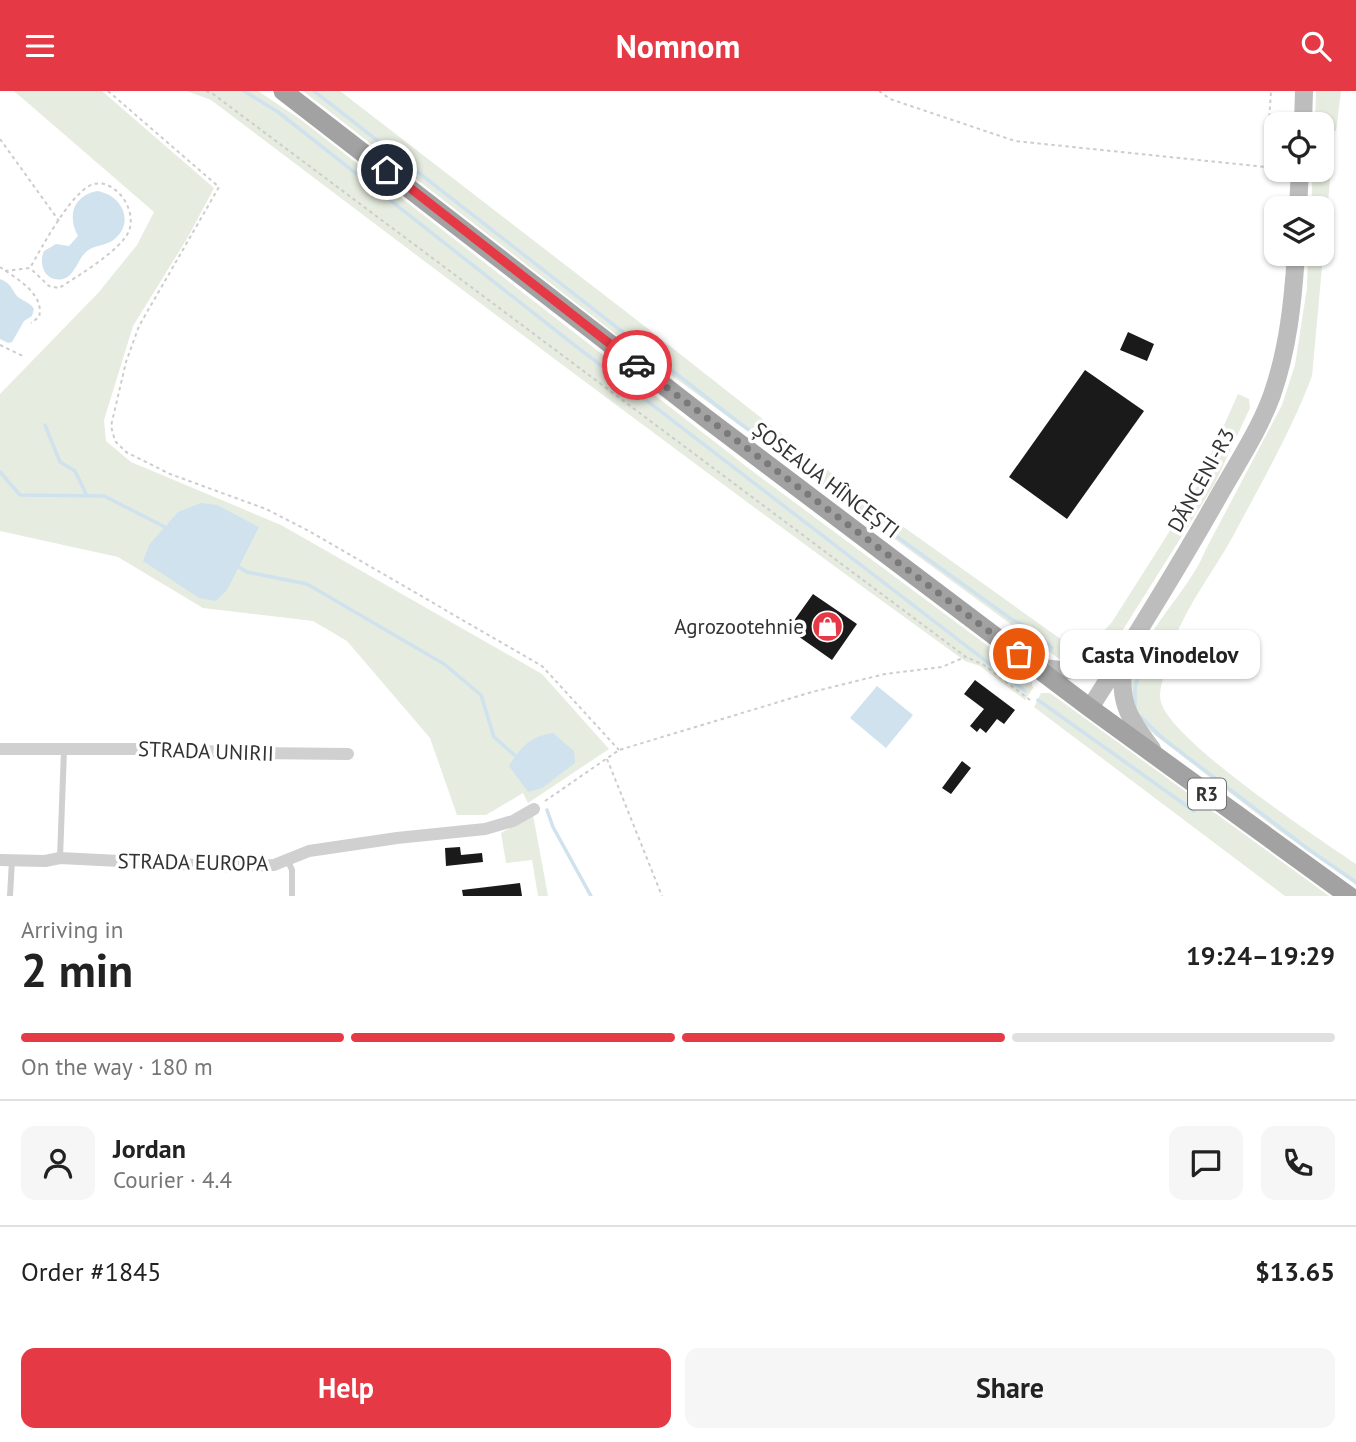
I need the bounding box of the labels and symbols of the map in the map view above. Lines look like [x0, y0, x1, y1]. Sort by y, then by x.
pin [357, 140, 417, 200]
courier [602, 330, 672, 400]
street label: ȘOSEAUA HÎNCEȘTI [747, 416, 905, 544]
street label: DĂNCENI-R3 [1161, 423, 1241, 537]
shop icon: Agrozootehnie [810, 609, 844, 643]
place label: Agrozootehnie [674, 613, 804, 640]
pin [989, 624, 1049, 684]
callout: Casta Vinodelov [1061, 629, 1260, 679]
street label: STRADA UNIRII [138, 735, 274, 767]
road number: R3 [1188, 779, 1226, 809]
street label: STRADA EUROPA [117, 847, 269, 877]

